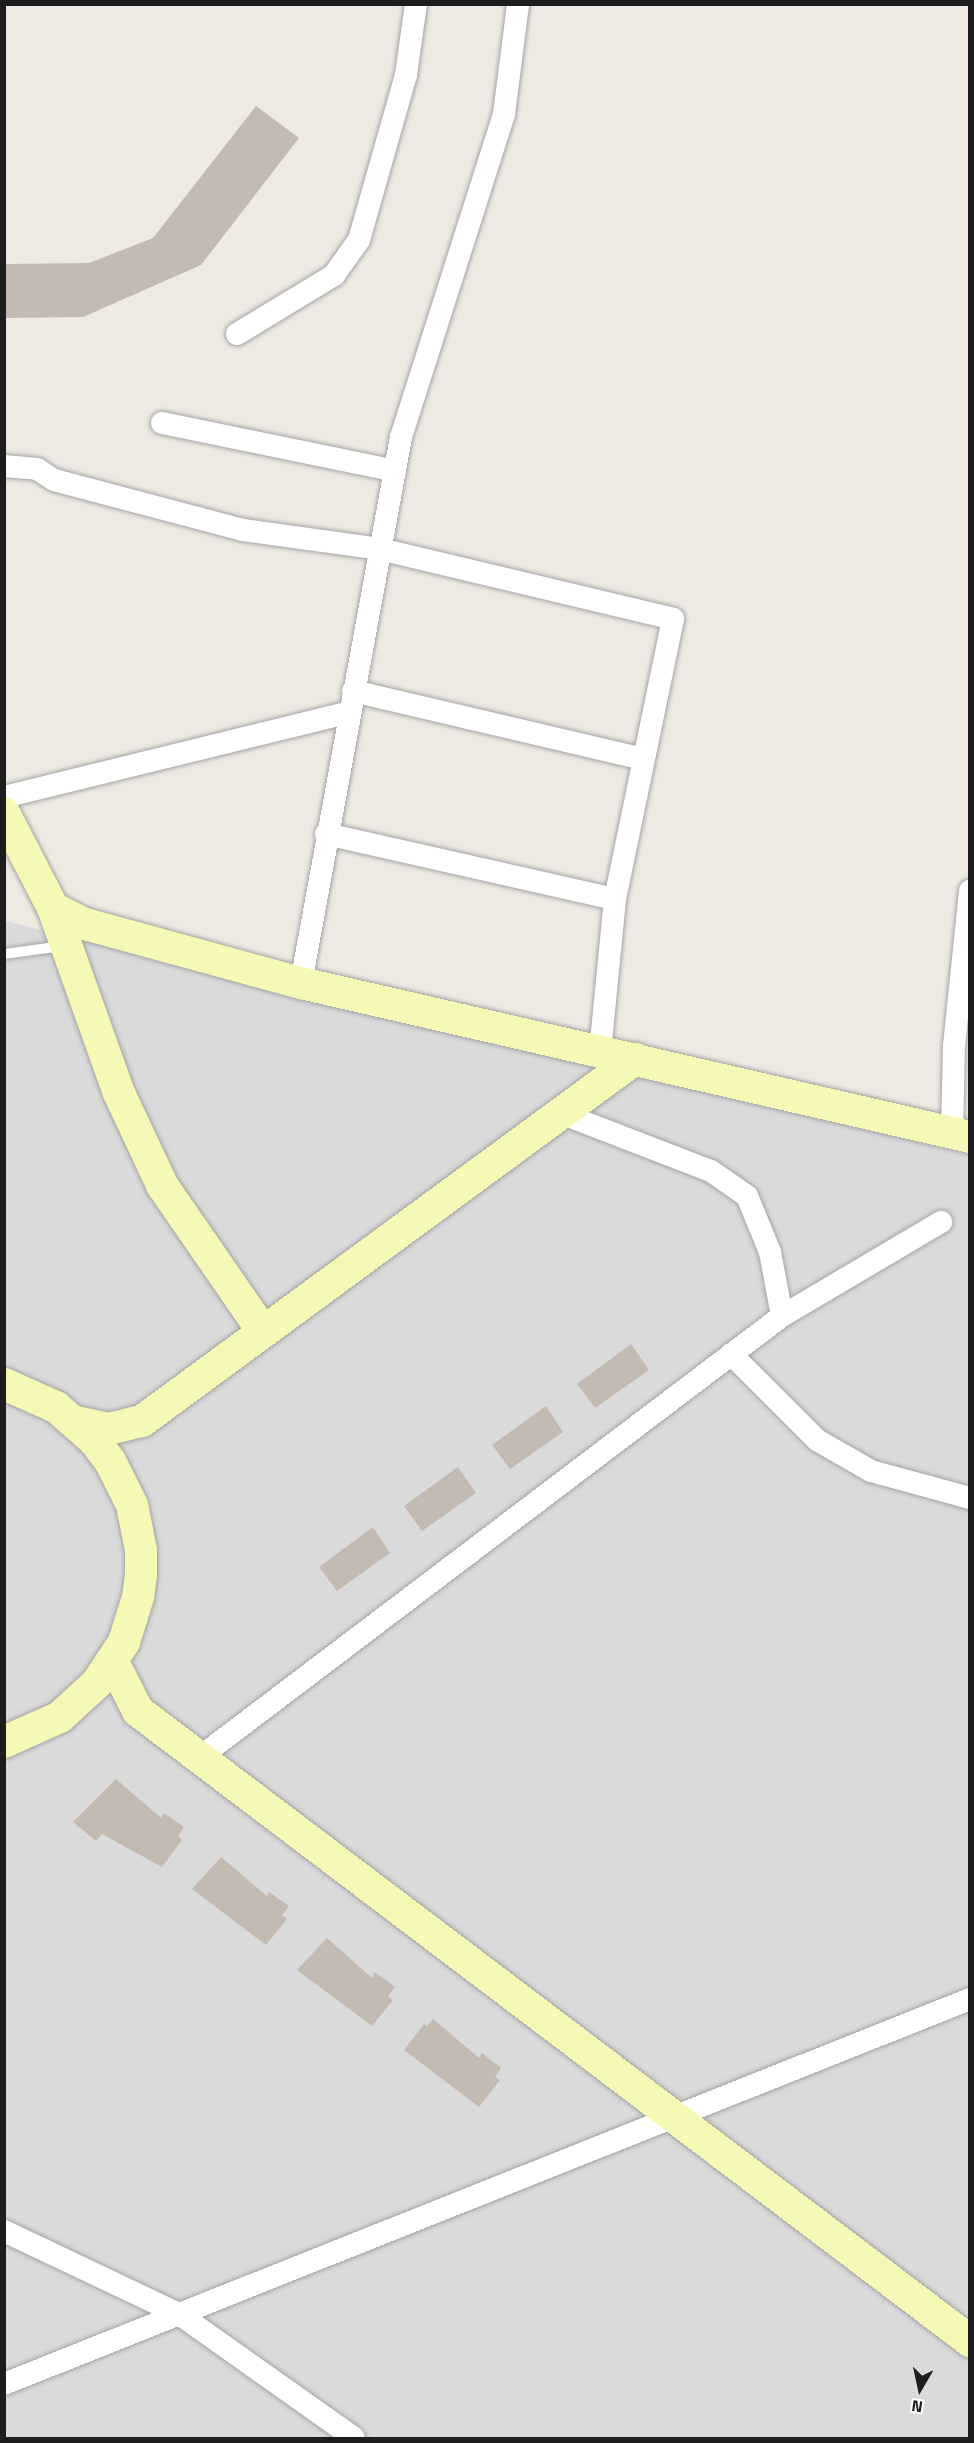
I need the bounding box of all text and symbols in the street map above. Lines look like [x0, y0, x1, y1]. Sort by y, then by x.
north arrow [890, 2359, 950, 2419]
text: N [910, 2394, 925, 2419]

